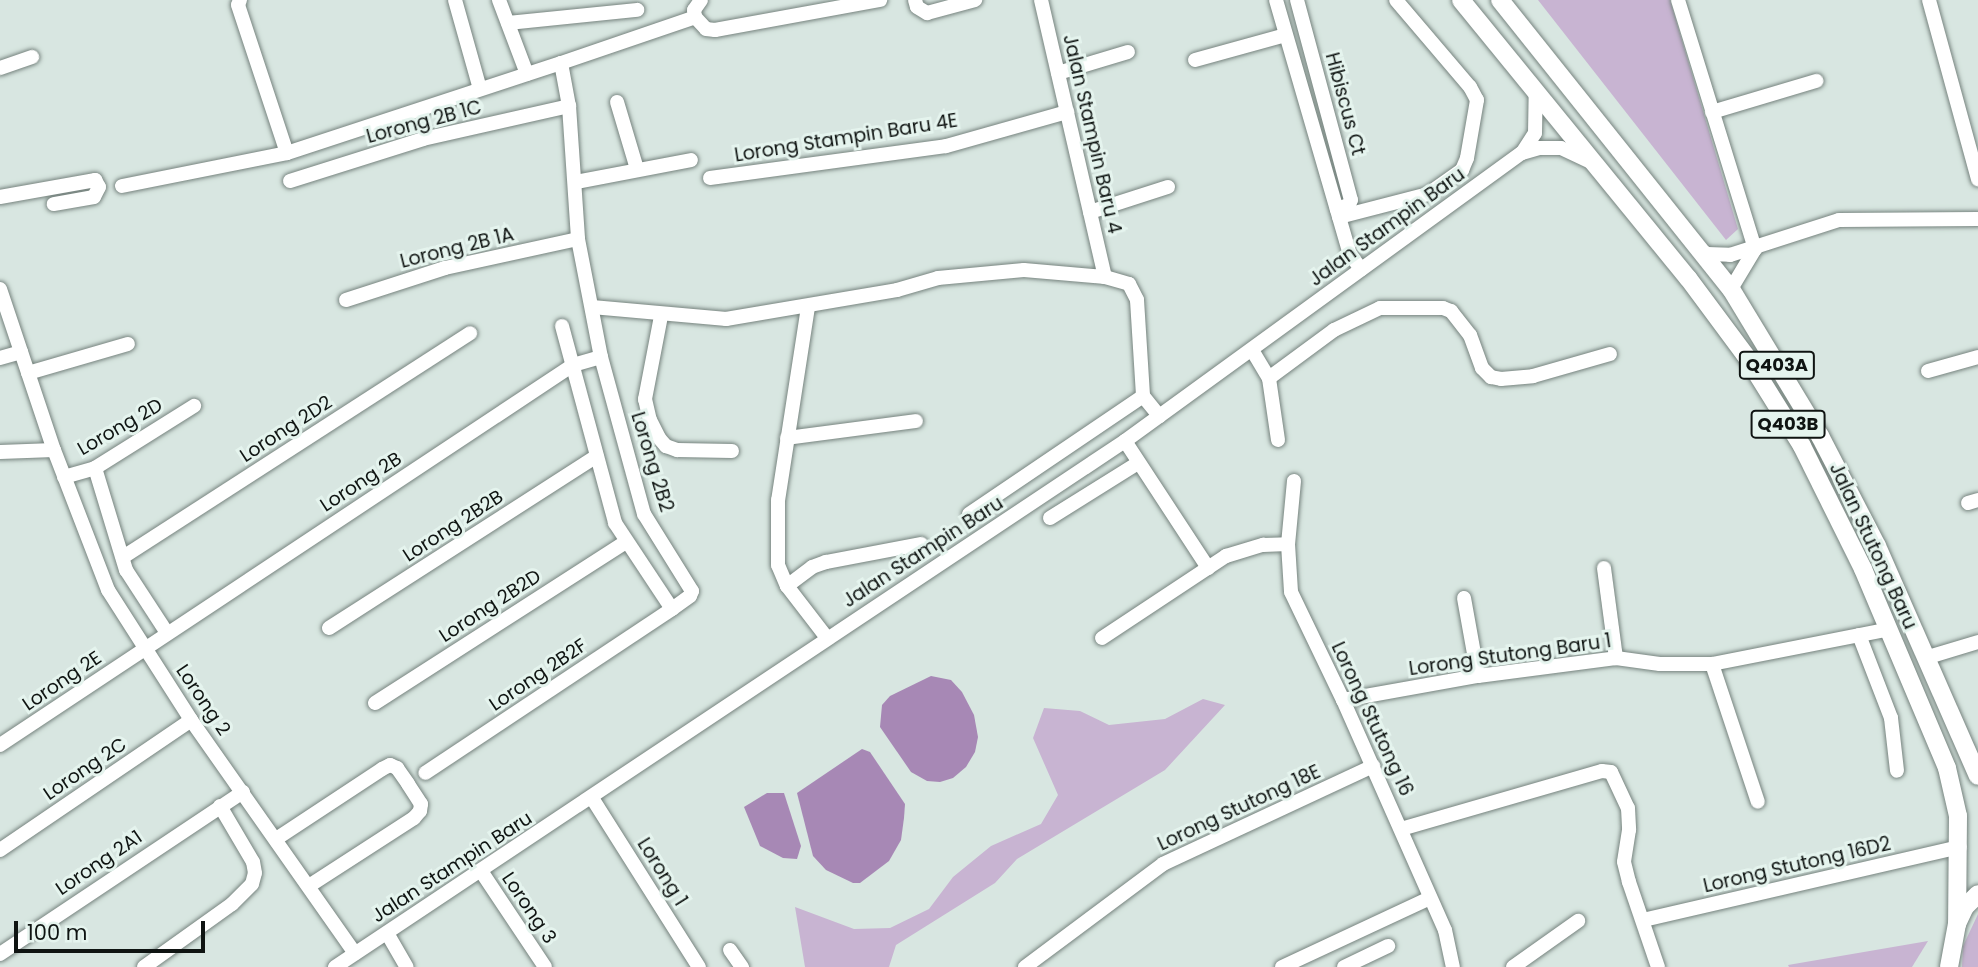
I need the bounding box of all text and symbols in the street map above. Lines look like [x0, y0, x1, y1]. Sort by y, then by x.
street label: Jalan Stampin Baru 4 [1058, 32, 1126, 236]
street label: Hibiscus Ct [1320, 50, 1370, 158]
street label: Lorong 2B 1C [364, 96, 484, 148]
street label: Lorong Stampin Baru 4E [733, 109, 959, 167]
street label: Jalan Stampin Baru [1305, 163, 1469, 291]
street label: Lorong 2B 1A [398, 223, 516, 273]
road number: Q403A [1738, 351, 1816, 380]
street label: Lorong 2D2 [236, 391, 336, 467]
street label: Lorong 2D [74, 394, 166, 460]
street label: Lorong 2B2 [626, 409, 678, 515]
road number: Q403B [1750, 410, 1826, 438]
street label: Lorong 2B [316, 447, 406, 517]
street label: Jalan Stutong Baru [1824, 459, 1922, 633]
street label: Lorong 2B2B [399, 485, 507, 567]
street label: Jalan Stampin Baru [839, 492, 1007, 612]
street label: Lorong 2B2D [435, 565, 545, 647]
street label: Lorong Stutong Baru 1 [1407, 630, 1613, 680]
street label: Lorong 2B2F [485, 634, 591, 716]
street label: Lorong Stutong 16 [1326, 638, 1418, 800]
street label: Lorong 2E [18, 646, 106, 716]
street label: Lorong 2 [171, 660, 235, 740]
street label: Lorong 2C [39, 733, 131, 805]
street label: Lorong Stutong 18E [1154, 760, 1324, 856]
street label: Jalan Stampin Baru [368, 807, 536, 927]
street label: Lorong 2A1 [51, 826, 147, 900]
street label: Lorong Stutong 16D2 [1701, 832, 1893, 898]
street label: Lorong 1 [632, 834, 692, 910]
street label: Lorong 3 [497, 868, 561, 948]
scale bar [18, 908, 208, 952]
text: 100 m [27, 918, 87, 947]

